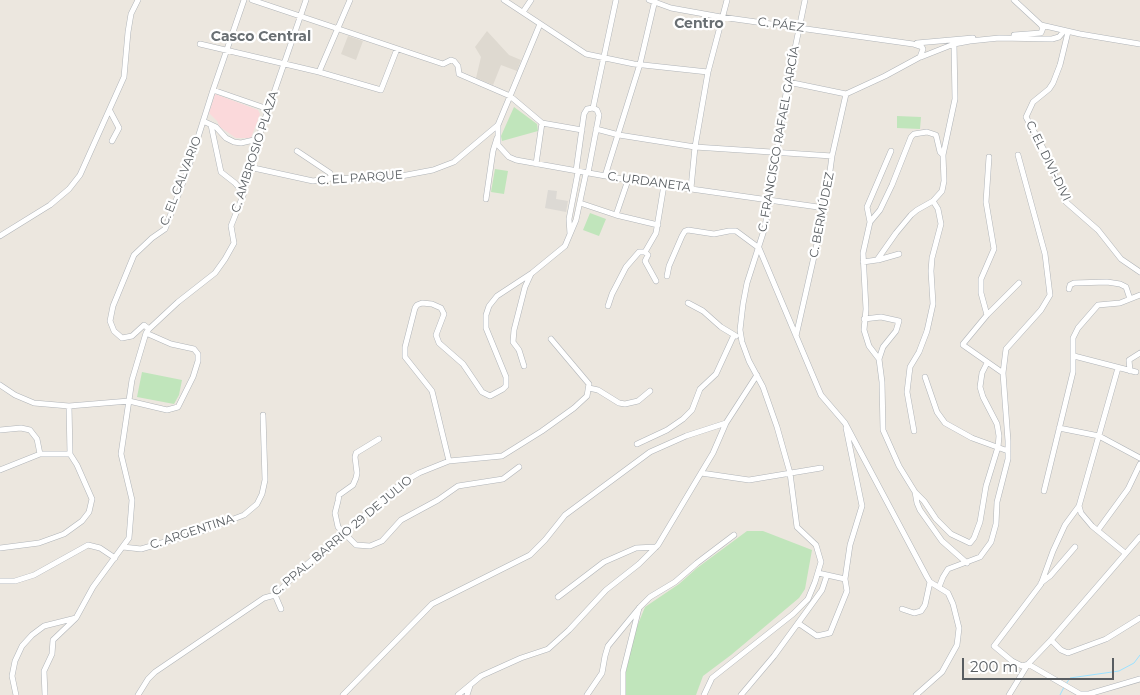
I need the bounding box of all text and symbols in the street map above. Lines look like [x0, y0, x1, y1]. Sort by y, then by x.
street label: C. PÁEZ [757, 15, 805, 35]
district label: Centro [674, 16, 724, 32]
district label: Casco Central [211, 29, 311, 45]
street label: C. FRANCISCO RAFAEL GARCÍA [756, 45, 802, 233]
street label: C. AMBROSIO PLAZA [229, 89, 281, 215]
street label: C. EL DIVI-DIVI [1022, 119, 1074, 203]
street label: C. EL CALVARIO [157, 134, 205, 228]
street label: C. EL PARQUE [317, 168, 403, 188]
street label: C. URDANETA [607, 169, 691, 195]
street label: C. BERMÚDEZ [807, 171, 837, 259]
street label: C. PPAL. BARRIO 29 DE JULIO [269, 473, 415, 599]
street label: C. ARGENTINA [148, 512, 236, 552]
scale bar [965, 648, 1118, 680]
text: 200 m [970, 657, 1018, 676]

